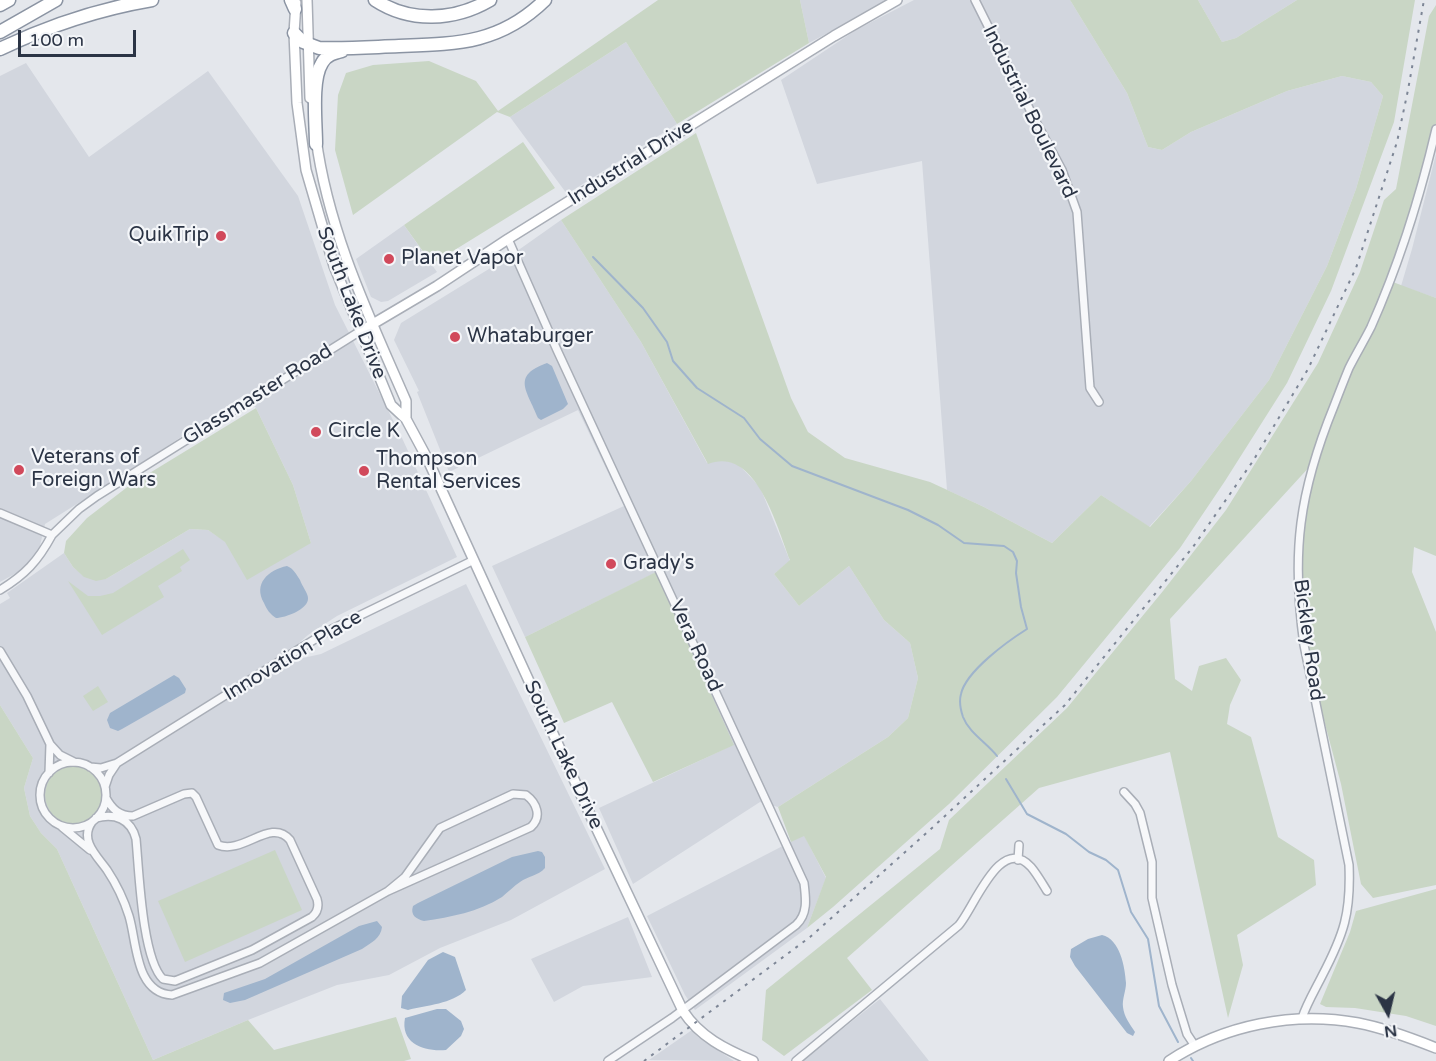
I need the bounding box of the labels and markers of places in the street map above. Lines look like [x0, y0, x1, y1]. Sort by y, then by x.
place label: QuikTrip [129, 224, 209, 248]
marker: QuikTrip [214, 229, 228, 243]
place label: Planet Vapor [401, 247, 523, 271]
marker: Planet Vapor [382, 252, 396, 266]
place label: Whataburger [467, 325, 593, 349]
marker: Whataburger [448, 330, 462, 344]
place label: Circle K [328, 420, 400, 444]
marker: Circle K [309, 425, 323, 439]
place label: Veterans of Foreign Wars [31, 446, 156, 493]
place label: Thompson Rental Services [376, 448, 521, 495]
marker: Veterans of Foreign Wars [12, 463, 26, 477]
marker: Thompson Rental Services [357, 464, 371, 478]
place label: Grady's [623, 552, 694, 576]
marker: Grady's [604, 557, 618, 571]

